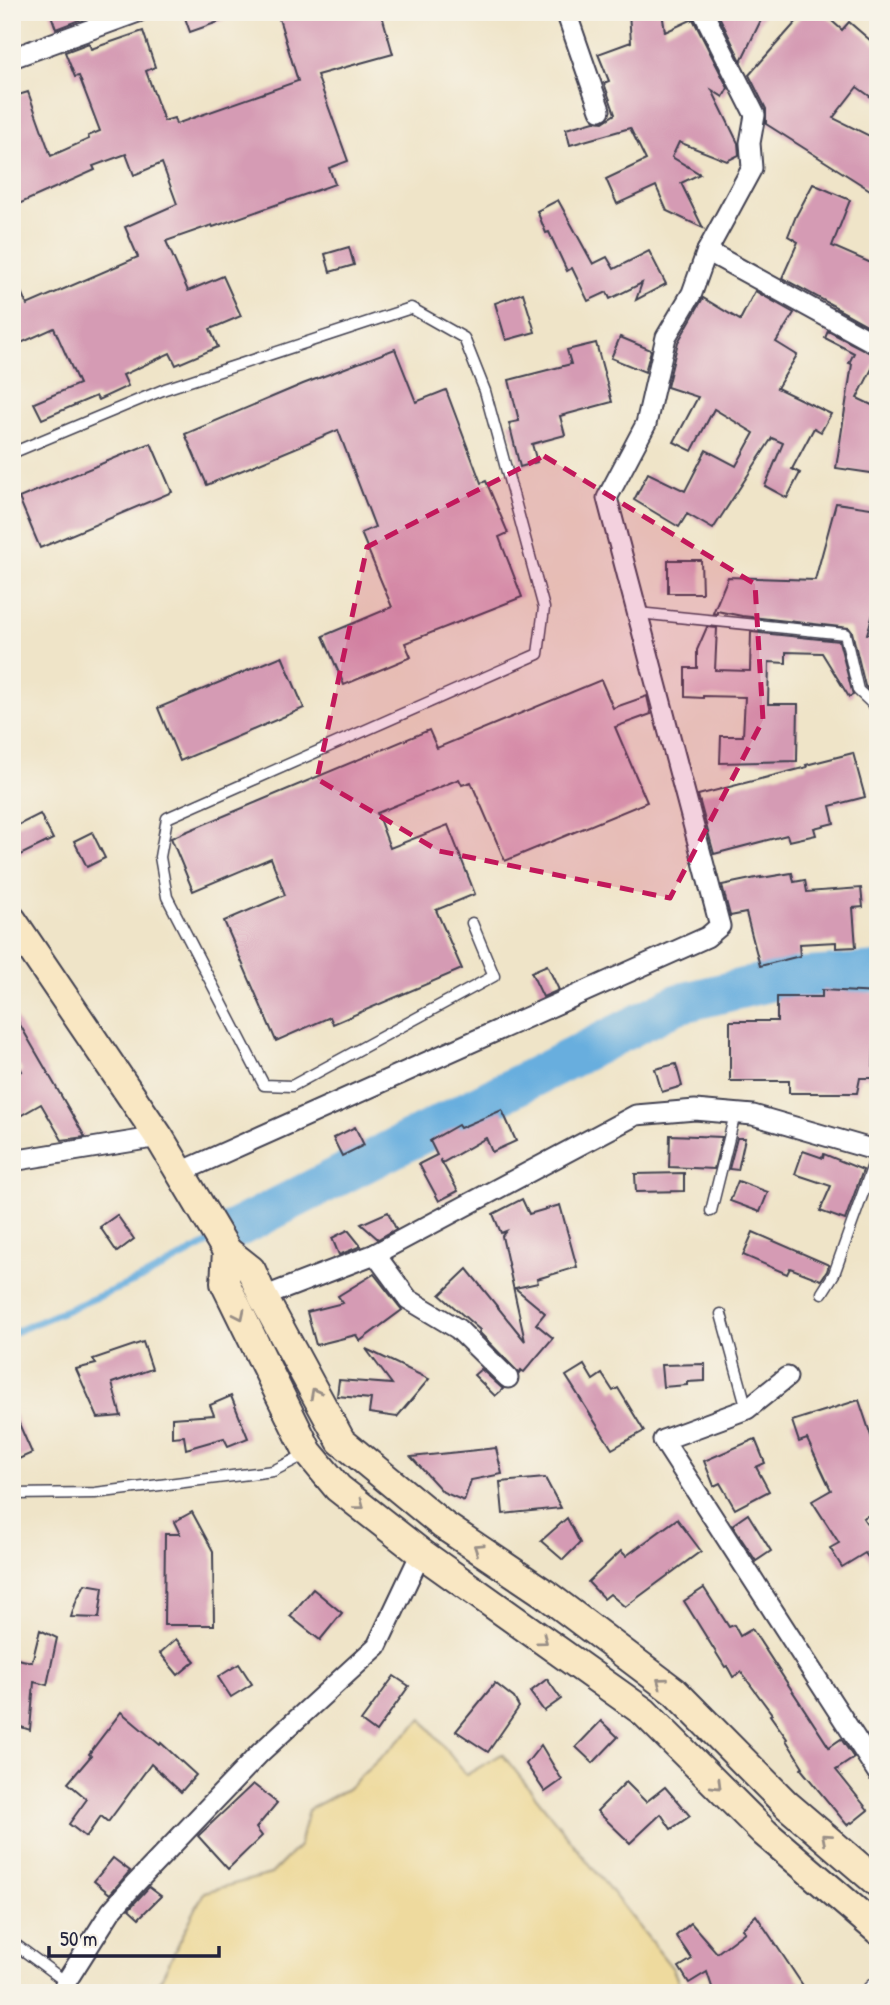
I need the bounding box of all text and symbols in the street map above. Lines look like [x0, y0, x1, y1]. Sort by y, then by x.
one-way arrow [232, 1308, 246, 1320]
one-way arrow [310, 1388, 324, 1401]
one-way arrow [353, 1497, 365, 1510]
one-way arrow [472, 1543, 485, 1556]
one-way arrow [535, 1632, 548, 1644]
one-way arrow [656, 1678, 669, 1691]
one-way arrow [709, 1777, 722, 1790]
one-way arrow [821, 1834, 834, 1847]
scale bar [49, 1914, 219, 1958]
text: 50 m [60, 1924, 97, 1953]

